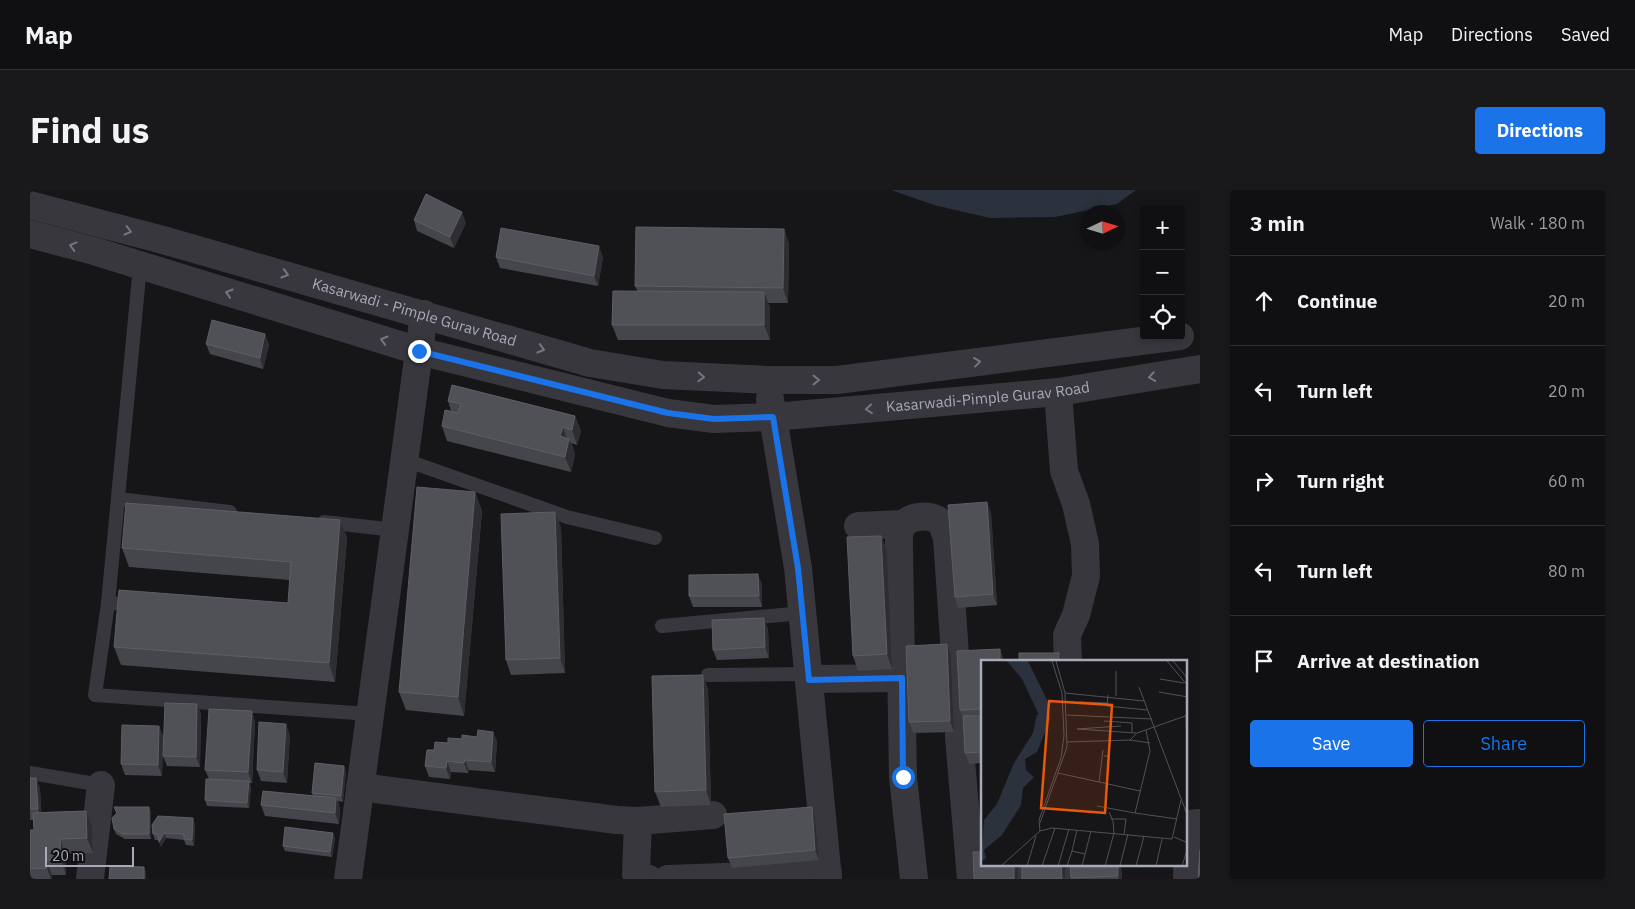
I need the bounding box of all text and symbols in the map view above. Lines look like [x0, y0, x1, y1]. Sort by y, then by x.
text: Map [25, 19, 73, 51]
text: Map [1388, 23, 1423, 46]
text: Directions [1451, 23, 1533, 46]
text: Saved [1561, 23, 1610, 46]
text: Find us [30, 107, 149, 153]
button: Directions [1475, 107, 1605, 154]
north arrow [1080, 205, 1125, 250]
map controls [1140, 205, 1185, 340]
button: + [1140, 205, 1185, 250]
text: 3 min [1250, 209, 1305, 237]
text: Walk · 180 m [1490, 213, 1585, 233]
one-way arrow [124, 225, 132, 235]
one-way arrow [69, 241, 78, 251]
button: − [1140, 250, 1185, 295]
one-way arrow [280, 269, 288, 279]
street label: Kasarwadi - Pimple Gurav Road [310, 273, 519, 350]
icon: ahead [1250, 287, 1278, 315]
one-way arrow [225, 288, 233, 298]
text: Continue [1297, 289, 1377, 313]
text: 20 m [1548, 291, 1585, 311]
button: locate [1140, 295, 1185, 340]
one-way arrow [380, 335, 389, 345]
route end [408, 340, 431, 363]
one-way arrow [537, 343, 545, 353]
one-way arrow [973, 357, 981, 368]
one-way arrow [697, 371, 705, 382]
one-way arrow [1148, 371, 1156, 382]
one-way arrow [812, 375, 820, 385]
street label: Kasarwadi-Pimple Gurav Road [885, 377, 1091, 416]
icon: left [1250, 377, 1278, 405]
text: Turn left [1297, 379, 1373, 403]
text: 20 m [1548, 381, 1585, 401]
one-way arrow [865, 403, 873, 414]
icon: right [1250, 467, 1278, 495]
text: Turn right [1297, 469, 1384, 493]
text: 60 m [1548, 471, 1585, 491]
icon: left [1250, 557, 1278, 585]
text: Turn left [1297, 559, 1373, 583]
text: 80 m [1548, 561, 1585, 581]
icon: arrive [1250, 647, 1278, 675]
text: Arrive at destination [1297, 649, 1480, 673]
inset map [981, 660, 1188, 866]
button: Save [1250, 720, 1413, 767]
button: Share [1423, 720, 1585, 767]
route start [892, 766, 915, 789]
scale bar [45, 844, 134, 867]
text: 20 m [52, 847, 84, 865]

